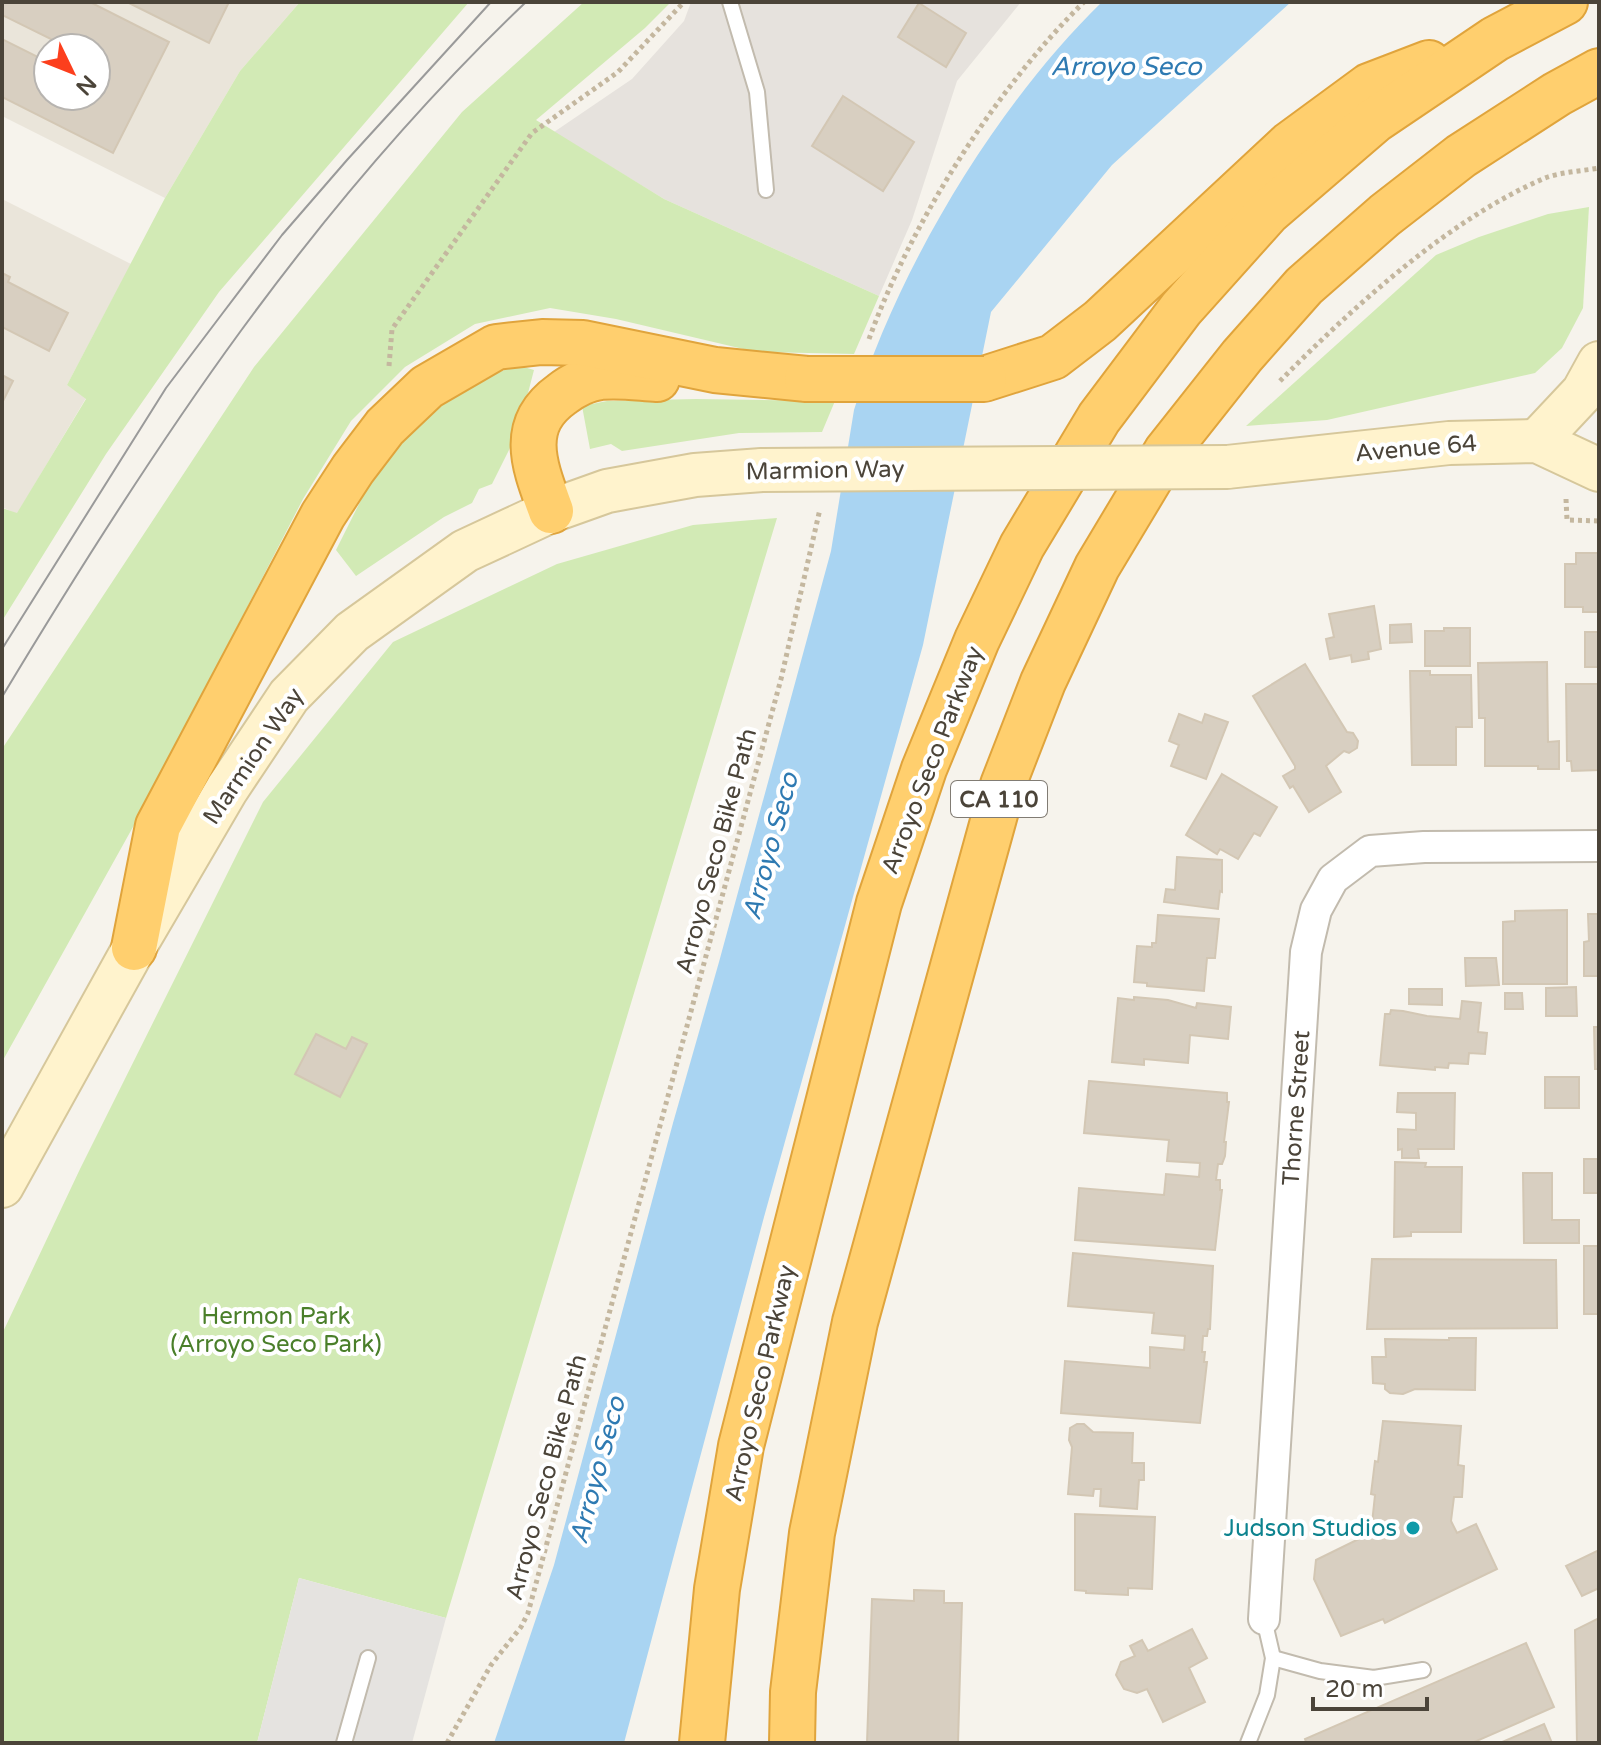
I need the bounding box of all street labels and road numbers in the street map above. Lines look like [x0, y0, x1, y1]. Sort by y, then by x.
street label: Avenue 64 [1354, 429, 1478, 468]
street label: Marmion Way [745, 455, 905, 486]
street label: Arroyo Seco Parkway [876, 642, 989, 878]
street label: Marmion Way [197, 682, 310, 830]
street label: Arroyo Seco Bike Path [670, 725, 763, 977]
road number: CA 110 [951, 781, 1047, 817]
street label: Thorne Street [1277, 1029, 1316, 1187]
street label: Arroyo Seco Parkway [719, 1262, 802, 1504]
street label: Arroyo Seco Bike Path [500, 1351, 593, 1603]

